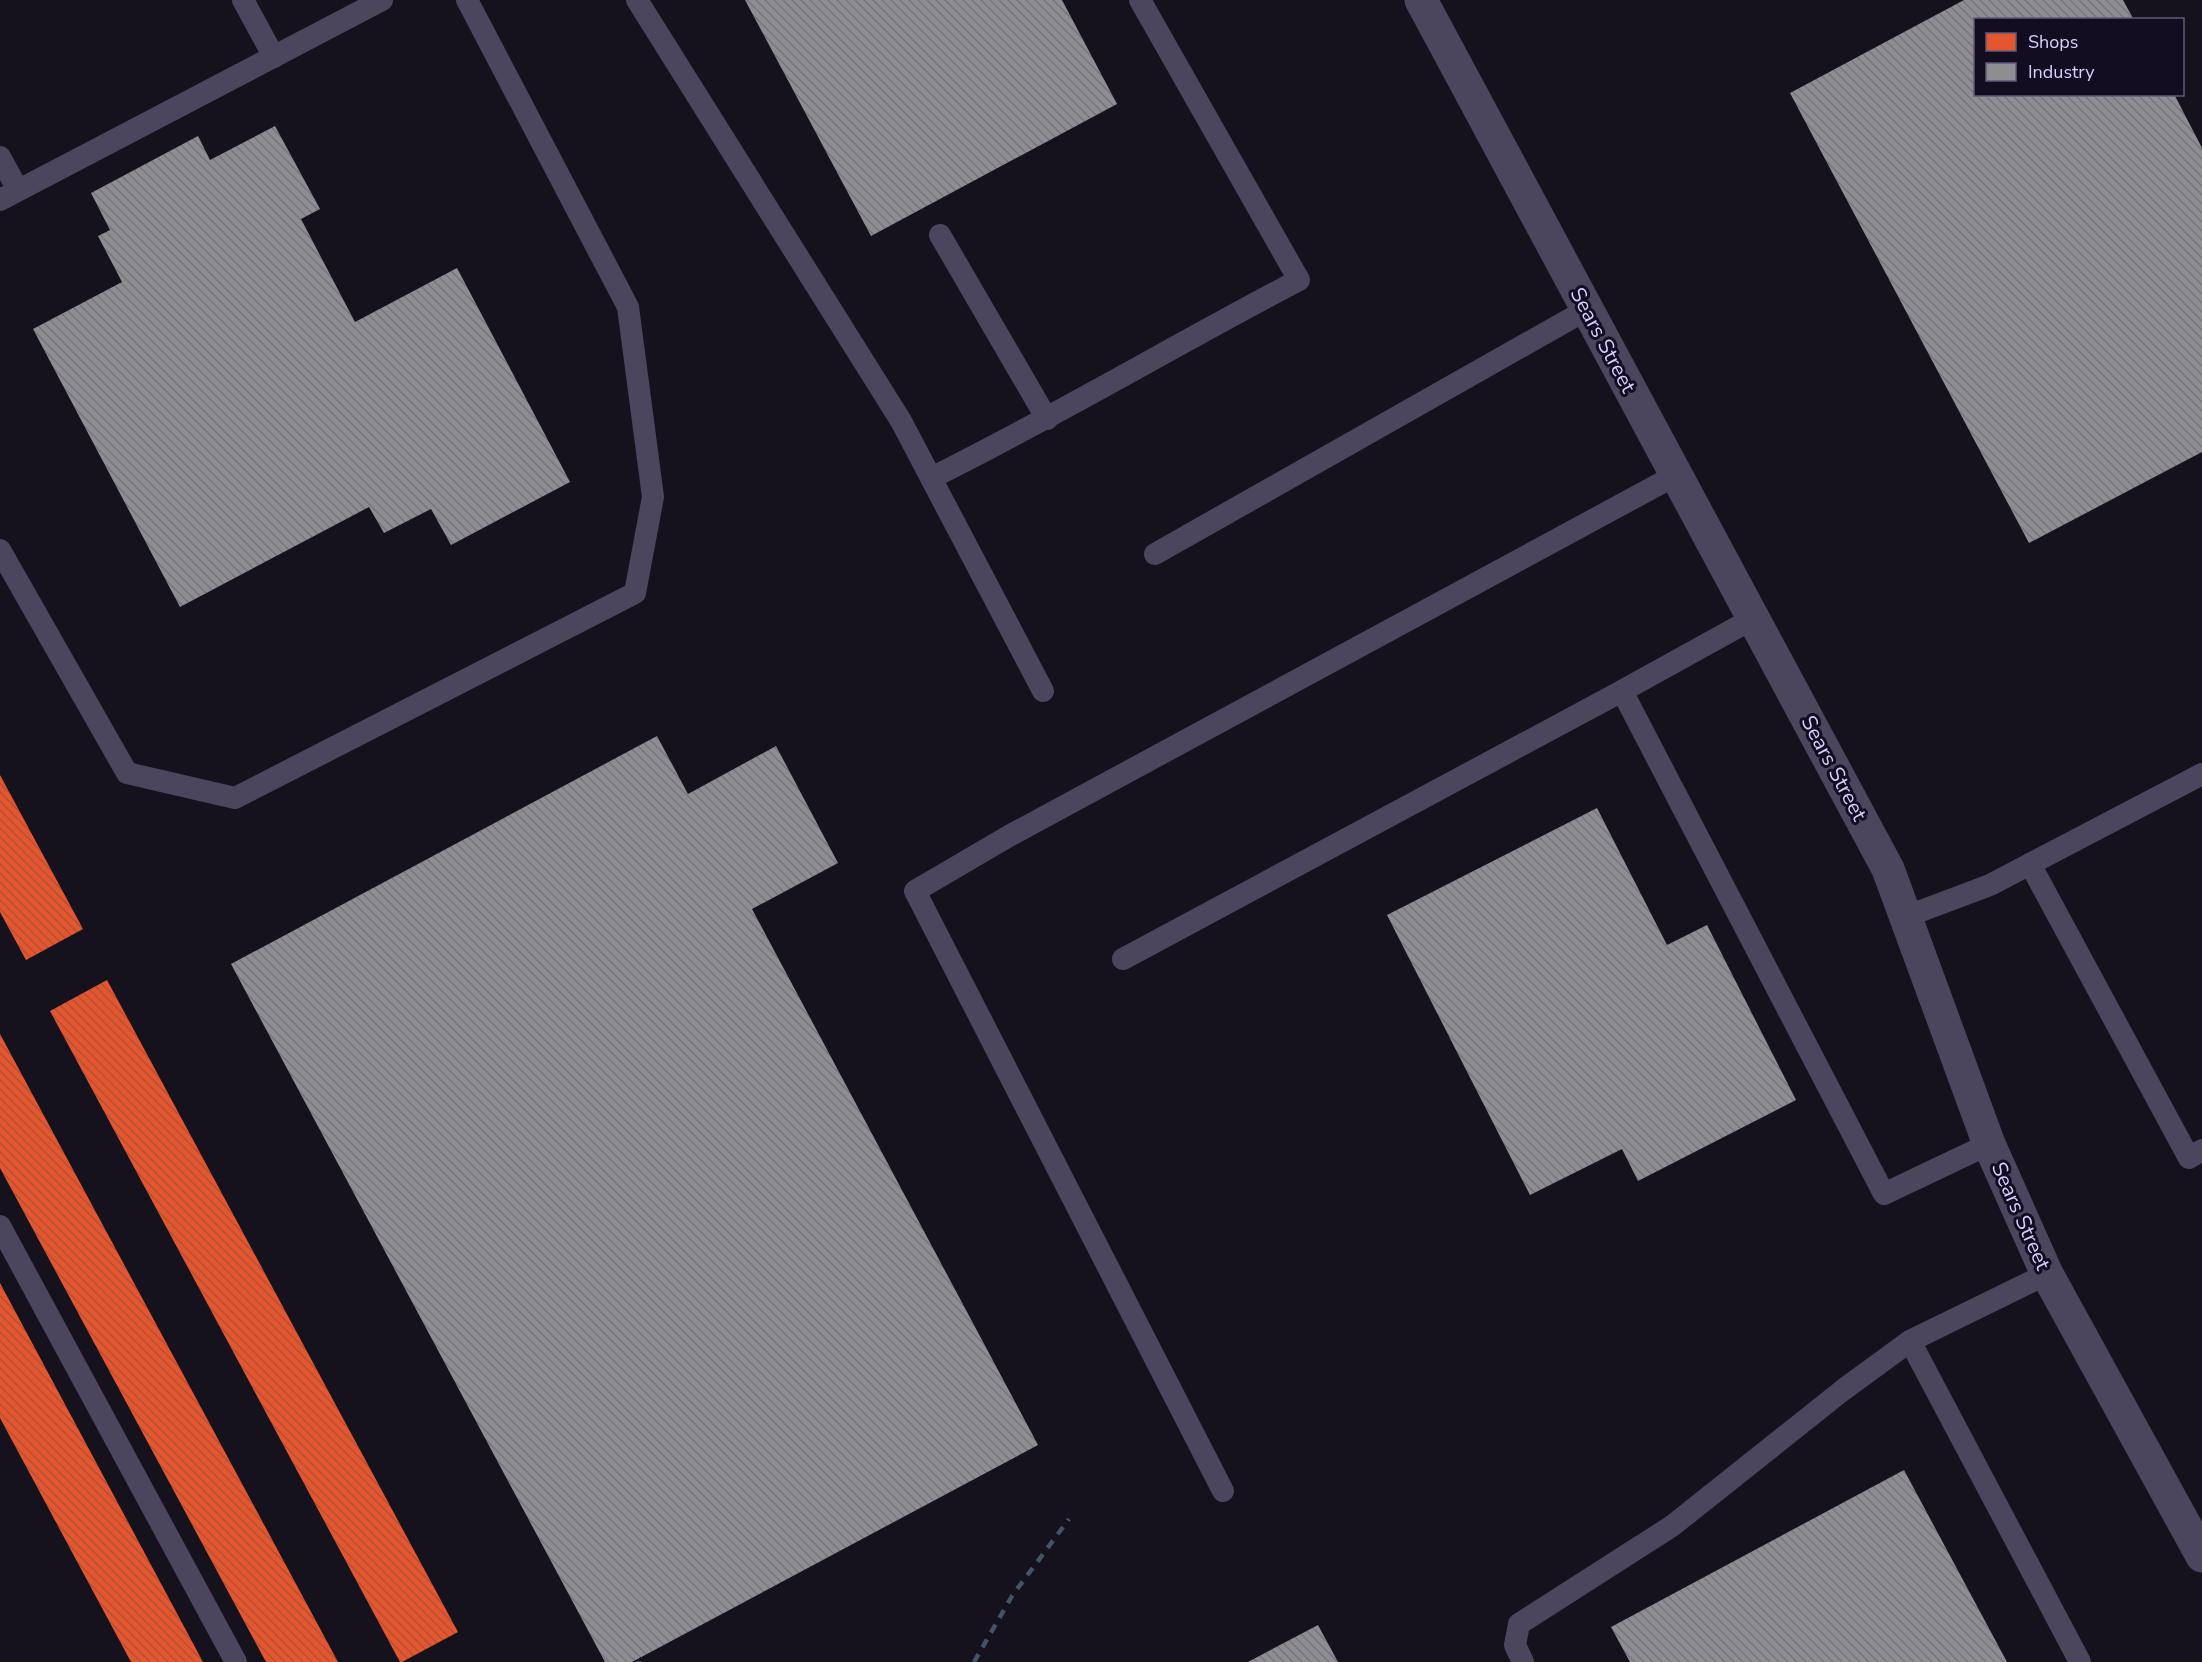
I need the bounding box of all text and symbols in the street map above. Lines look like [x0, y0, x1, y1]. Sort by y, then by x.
legend [1974, 18, 2184, 96]
text: Shops [2028, 30, 2078, 54]
text: Industry [2028, 60, 2095, 84]
street label: Sears Street [1564, 282, 1643, 398]
street label: Sears Street [1795, 710, 1874, 826]
street label: Sears Street [1985, 1158, 2058, 1275]

